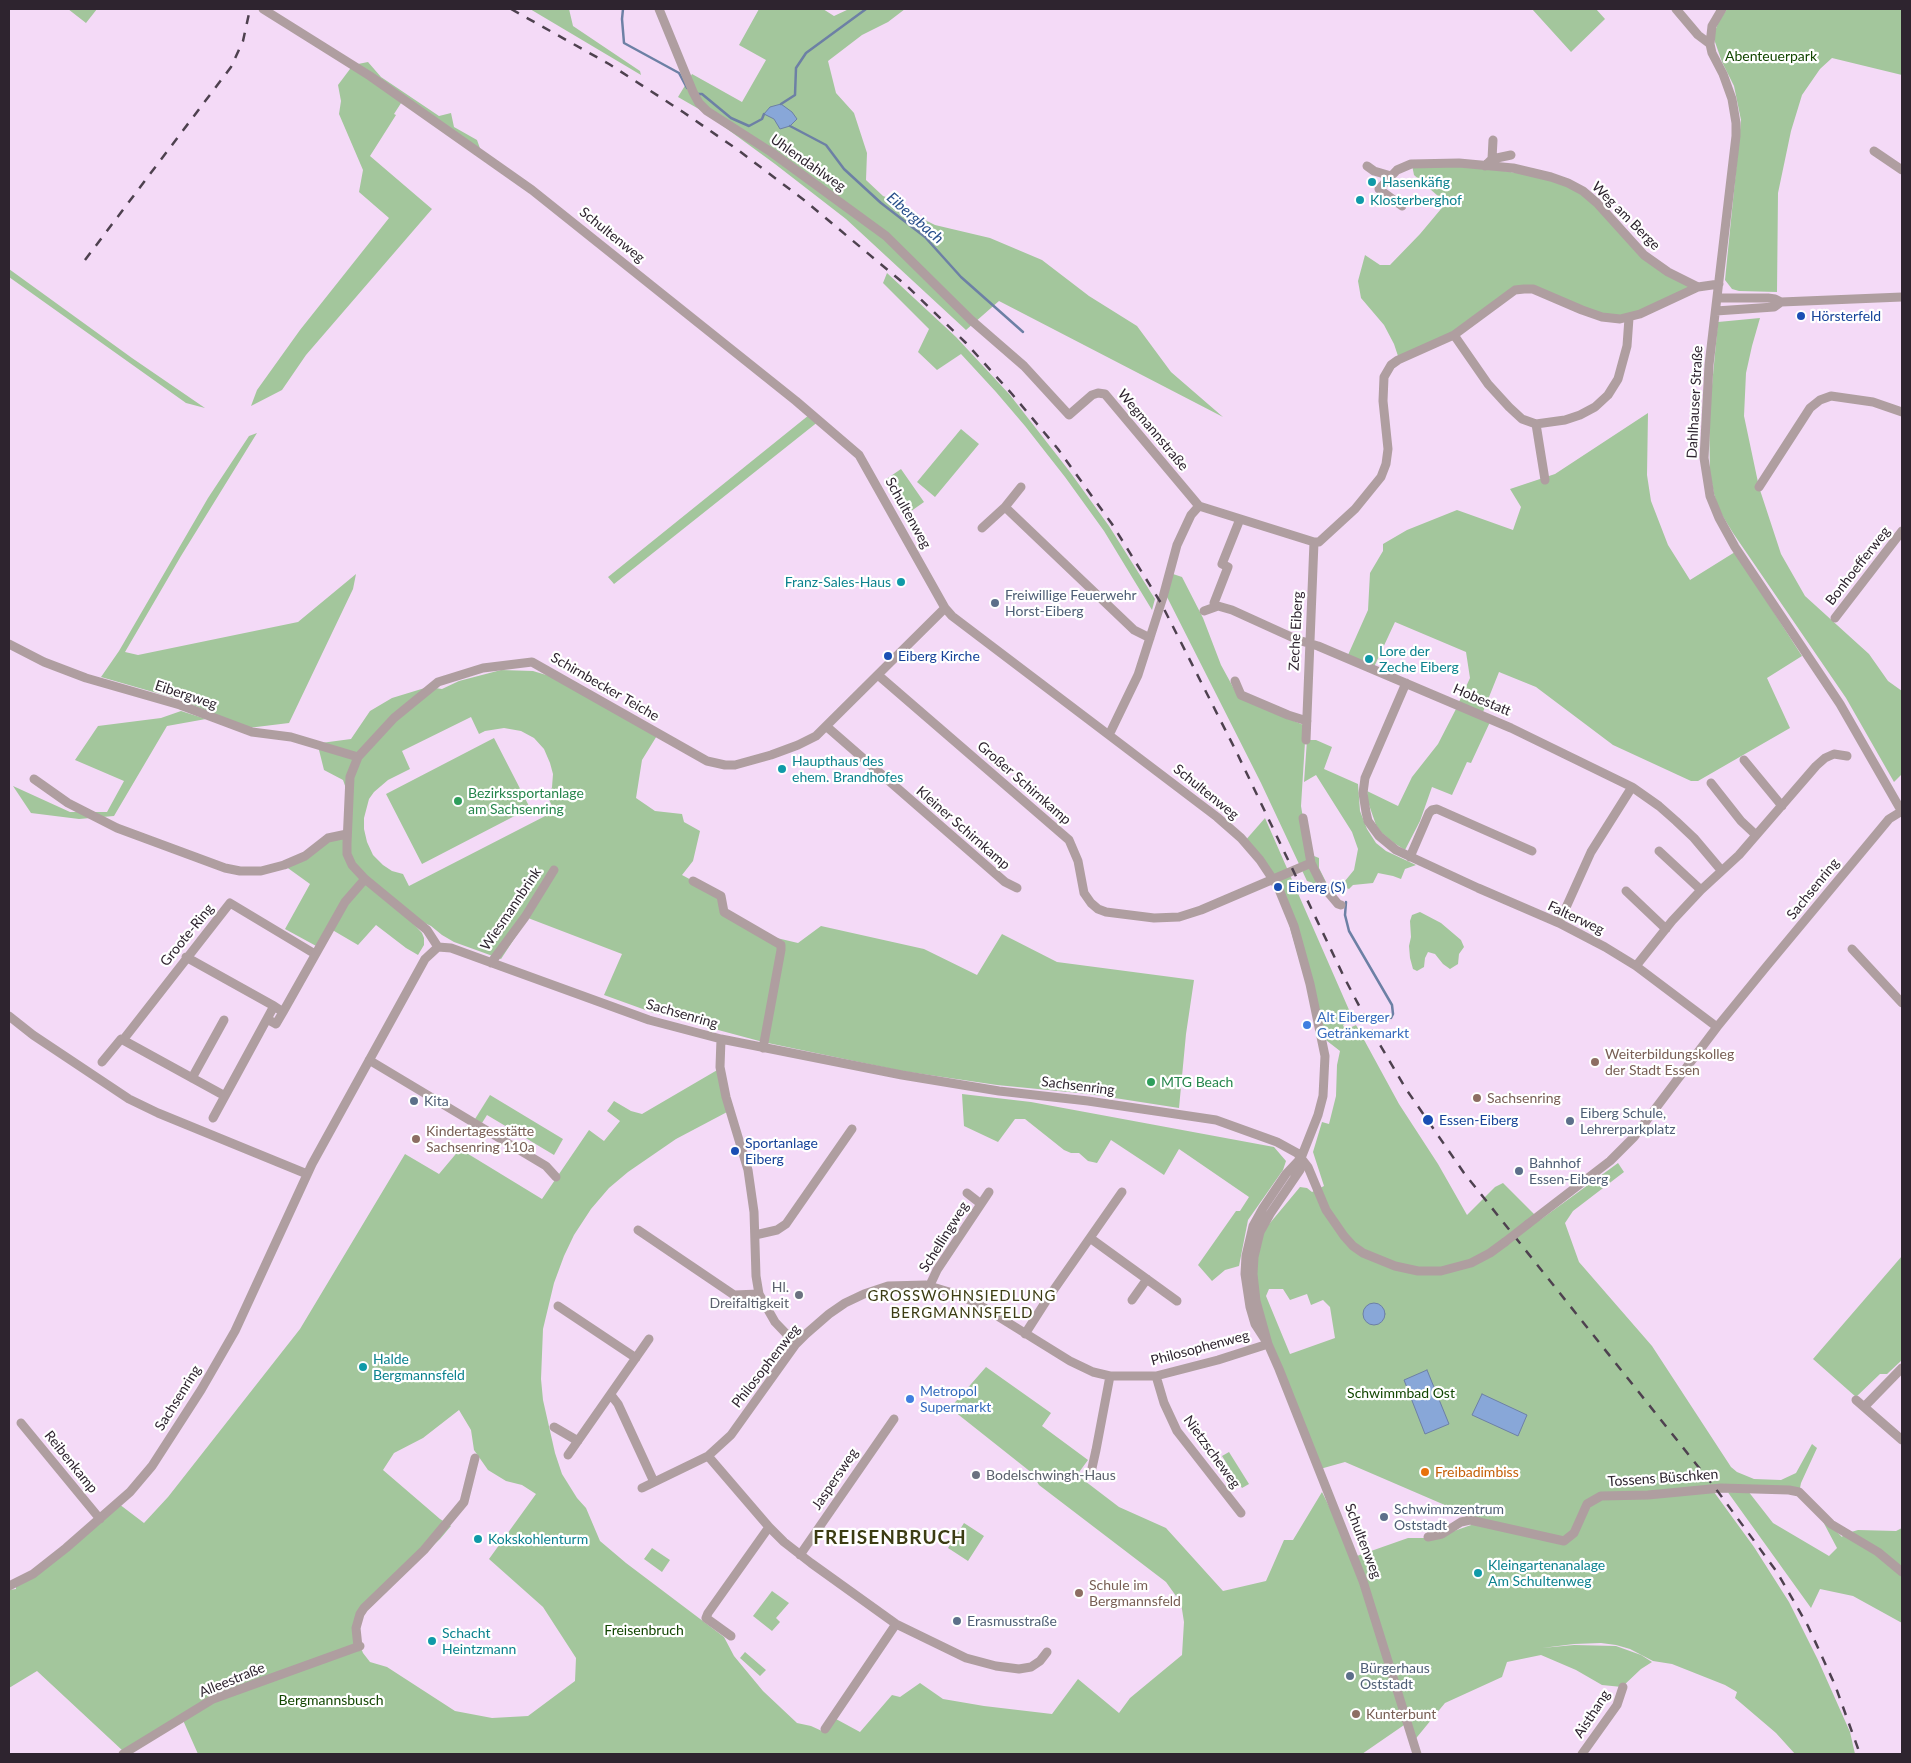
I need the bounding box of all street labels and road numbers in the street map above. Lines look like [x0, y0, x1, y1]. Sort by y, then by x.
street label: Uhlendahlweg [767, 131, 849, 195]
street label: Weg am Berge [1588, 178, 1664, 254]
street label: Schultenweg [576, 204, 648, 266]
street label: Dahlhauser Straße [1684, 345, 1706, 459]
street label: Wegmannstraße [1114, 386, 1192, 474]
street label: Schultenweg [882, 474, 934, 552]
street label: Bonhoefferweg [1822, 523, 1894, 609]
street label: Zeche Eiberg [1286, 591, 1306, 671]
street label: Schirnbecker Teiche [548, 649, 662, 725]
street label: Eibergweg [153, 677, 219, 713]
street label: Hobestatt [1451, 680, 1513, 720]
street label: Großer Schirnkamp [974, 738, 1074, 828]
street label: Schultenweg [1170, 761, 1242, 823]
street label: Kleiner Schirnkamp [913, 783, 1013, 873]
street label: Sachsenring [1783, 855, 1843, 923]
street label: Wiesmannbrink [477, 864, 545, 954]
street label: Falterweg [1545, 898, 1607, 938]
street label: Groote-Ring [157, 900, 217, 970]
street label: Sachsenring [644, 996, 720, 1032]
street label: Sachsenring [1040, 1073, 1116, 1099]
street label: Schellingweg [916, 1199, 972, 1275]
street label: Philosophenweg [728, 1321, 804, 1411]
street label: Philosophenweg [1149, 1327, 1251, 1369]
street label: Sachsenring [151, 1362, 205, 1434]
street label: Nietzscheweg [1180, 1412, 1244, 1492]
street label: Reibenkamp [41, 1427, 101, 1497]
street label: Jaspersweg [808, 1445, 862, 1513]
street label: Tossens Büschken [1607, 1466, 1719, 1490]
street label: Schultenweg [1341, 1501, 1385, 1581]
street label: Alleestraße [197, 1659, 267, 1701]
street label: Aisthang [1570, 1687, 1614, 1741]

